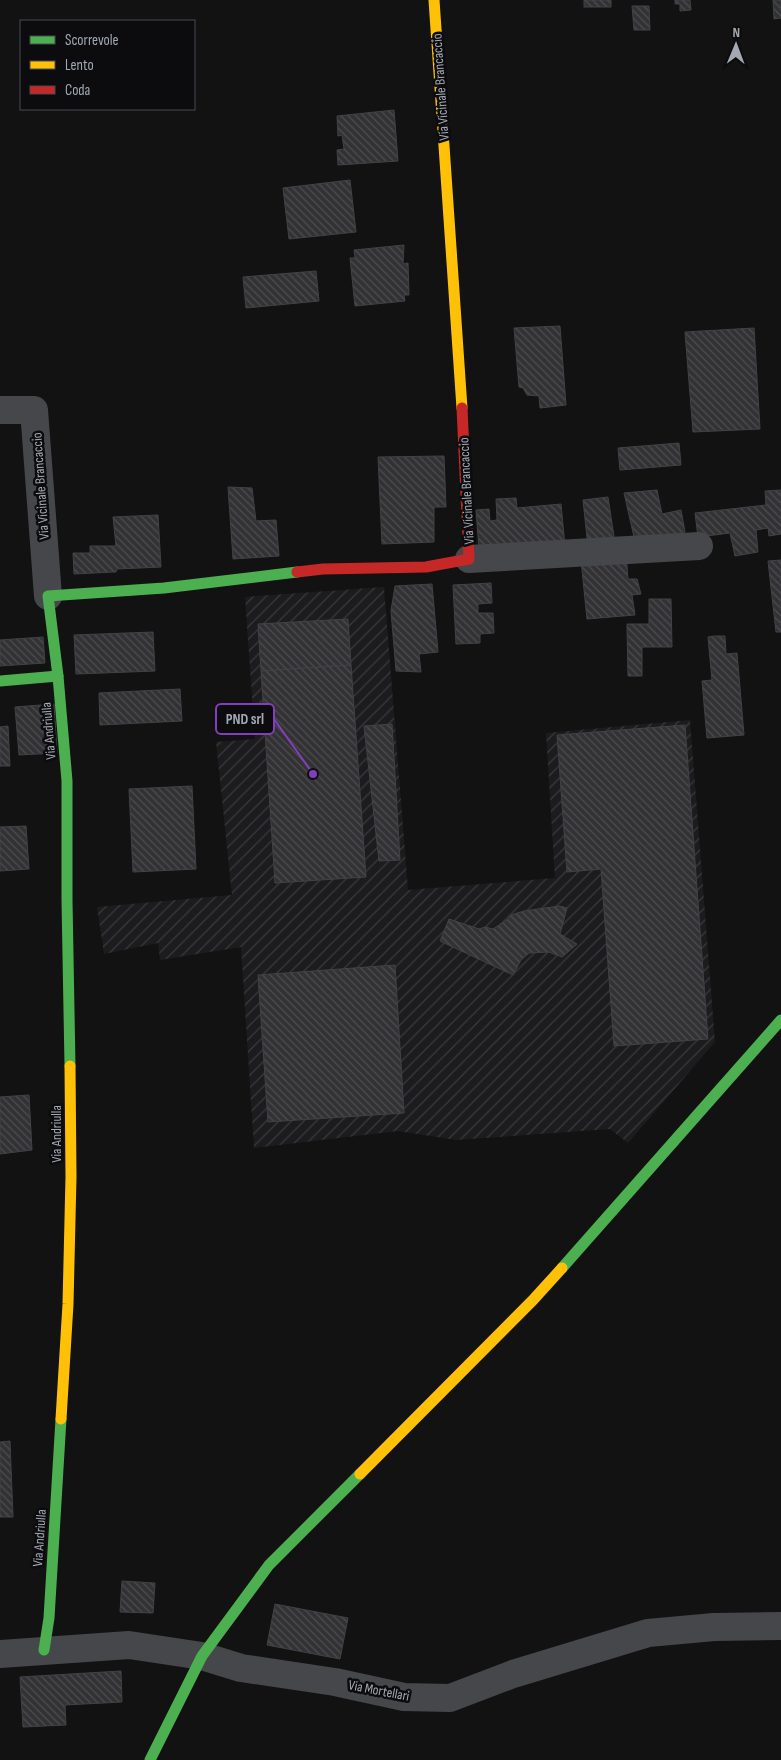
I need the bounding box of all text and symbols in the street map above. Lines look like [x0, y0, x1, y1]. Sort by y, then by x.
legend [20, 20, 195, 110]
north arrow [711, 20, 761, 70]
text: N [732, 24, 740, 41]
text: Scorrevole [65, 31, 119, 50]
street label: Via Vicinale Brancaccio [428, 33, 453, 141]
text: Lento [65, 56, 94, 75]
text: Coda [65, 81, 91, 100]
street label: Via Vicinale Brancaccio [28, 432, 53, 540]
street label: Via Vicinale Brancaccio [455, 437, 478, 545]
street label: Via Andriulla [38, 701, 59, 760]
callout: PND srl [216, 704, 274, 734]
text: PND srl [226, 710, 264, 729]
street label: Via Andriulla [48, 1105, 65, 1163]
street label: Via Andriulla [29, 1509, 50, 1567]
street label: Via Mortellari [347, 1676, 411, 1705]

